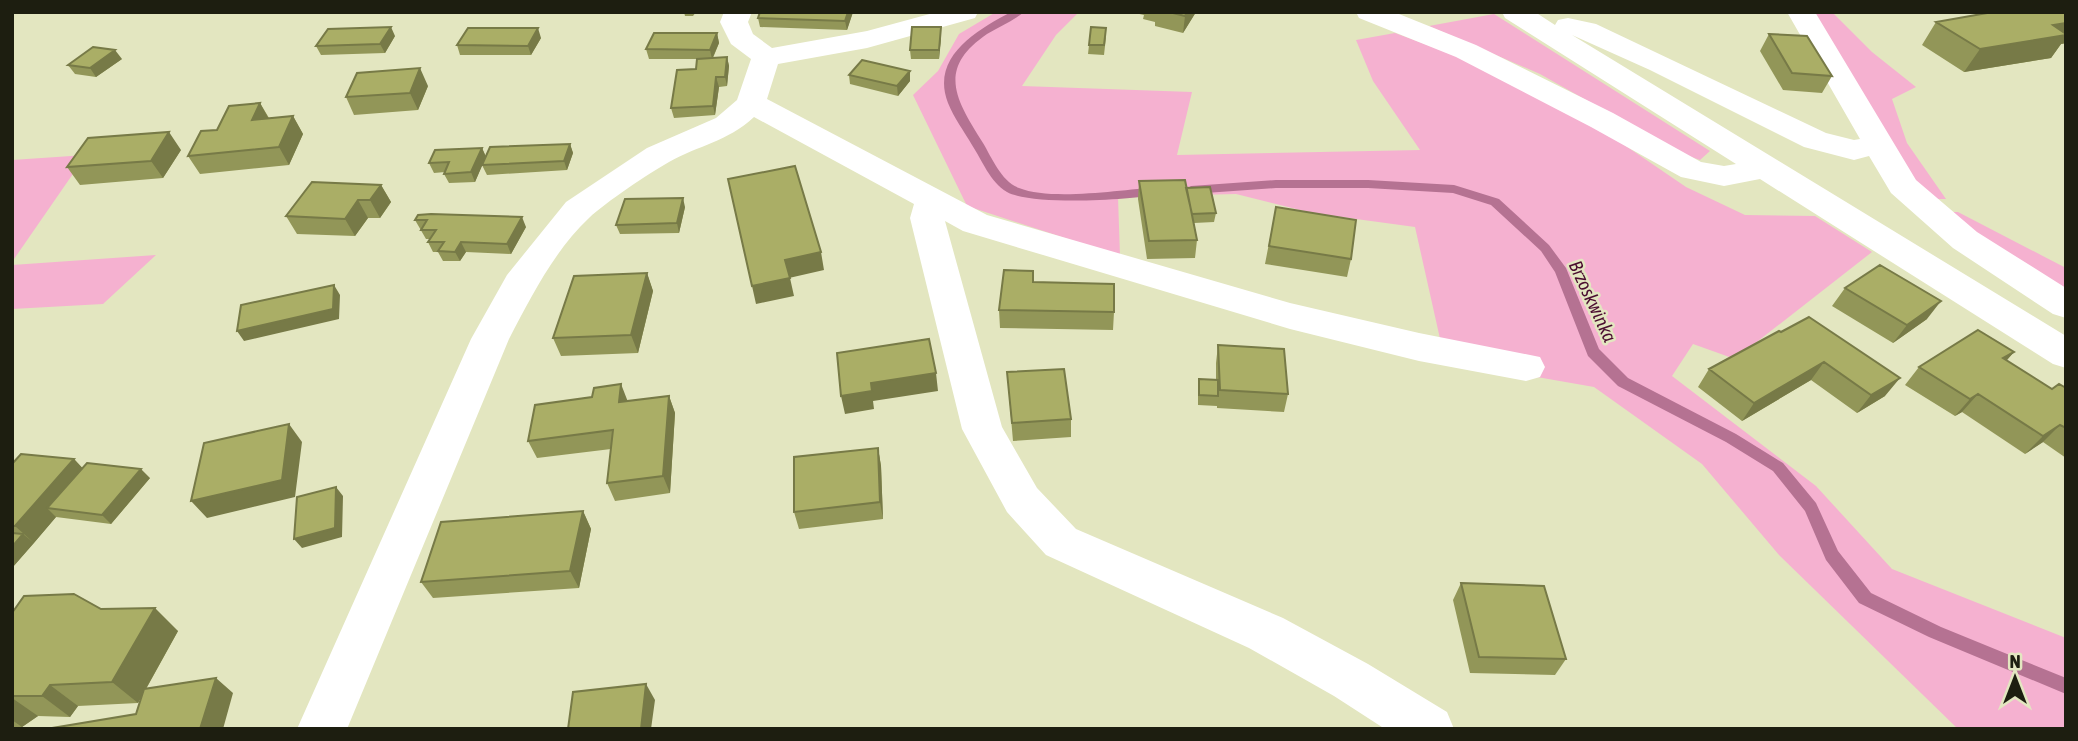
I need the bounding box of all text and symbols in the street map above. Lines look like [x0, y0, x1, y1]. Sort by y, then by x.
water label: Brzoskwinka [1565, 257, 1621, 345]
north arrow [1980, 643, 2050, 713]
text: N [2009, 650, 2021, 672]

